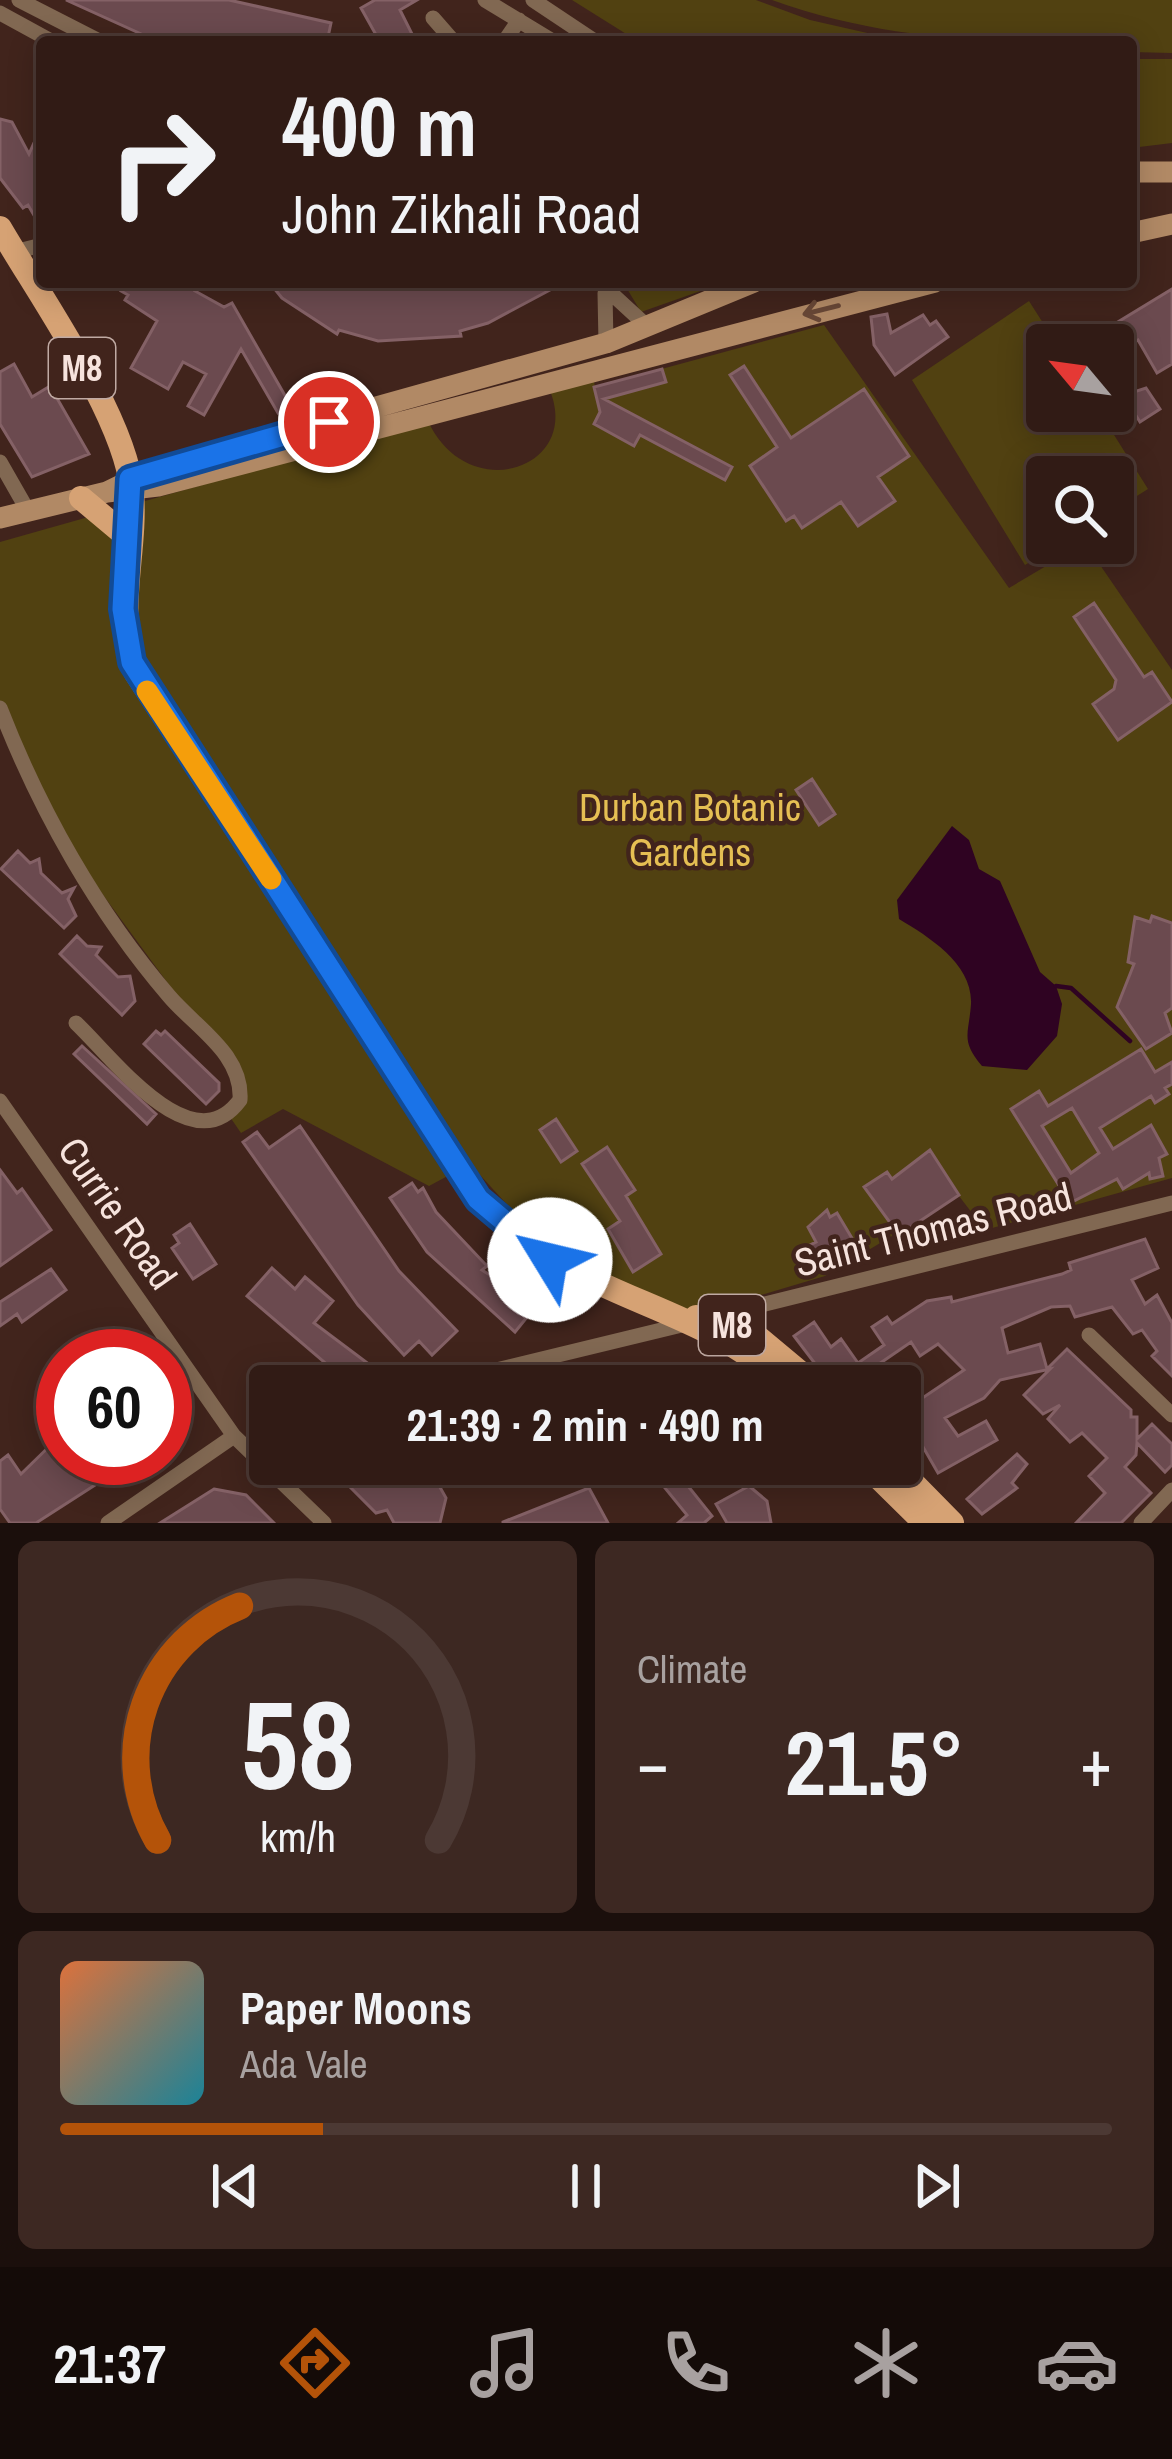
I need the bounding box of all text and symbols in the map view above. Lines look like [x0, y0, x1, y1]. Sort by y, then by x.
text: 400 m [282, 69, 477, 182]
icon: right [84, 84, 240, 240]
text: John Zikhali Road [282, 177, 641, 250]
one-way arrow [803, 300, 841, 322]
north arrow [1026, 324, 1134, 432]
map controls [1026, 324, 1134, 564]
road number: M8 [49, 338, 115, 398]
pin [278, 371, 380, 473]
icon: arrive [296, 389, 362, 455]
button: search [1026, 456, 1134, 564]
park label: Durban Botanic Gardens [579, 781, 801, 878]
street label: Currie Road [47, 1127, 189, 1299]
street label: Saint Thomas Road [789, 1169, 1077, 1289]
position arrow [487, 1197, 613, 1323]
road number: M8 [699, 1295, 765, 1355]
speed limit sign: 60 [36, 1329, 192, 1485]
text: 21:39 · 2 min · 490 m [407, 1394, 763, 1455]
text: Climate [637, 1643, 747, 1695]
text: 58 [241, 1660, 354, 1828]
text: 21.5° [785, 1702, 964, 1823]
text: − [637, 1718, 669, 1807]
text: + [1080, 1718, 1112, 1807]
text: km/h [259, 1808, 336, 1865]
text: Paper Moons [240, 1977, 472, 2038]
text: Ada Vale [240, 2038, 367, 2090]
icon: previous [202, 2153, 268, 2219]
icon: pause [553, 2153, 619, 2219]
icon: next [904, 2153, 970, 2219]
icon: directions [273, 2321, 357, 2405]
icon: music [463, 2321, 547, 2405]
icon: phone [654, 2321, 738, 2405]
icon: climate [844, 2321, 928, 2405]
icon: car [1035, 2321, 1119, 2405]
text: 21:37 [53, 2327, 166, 2400]

